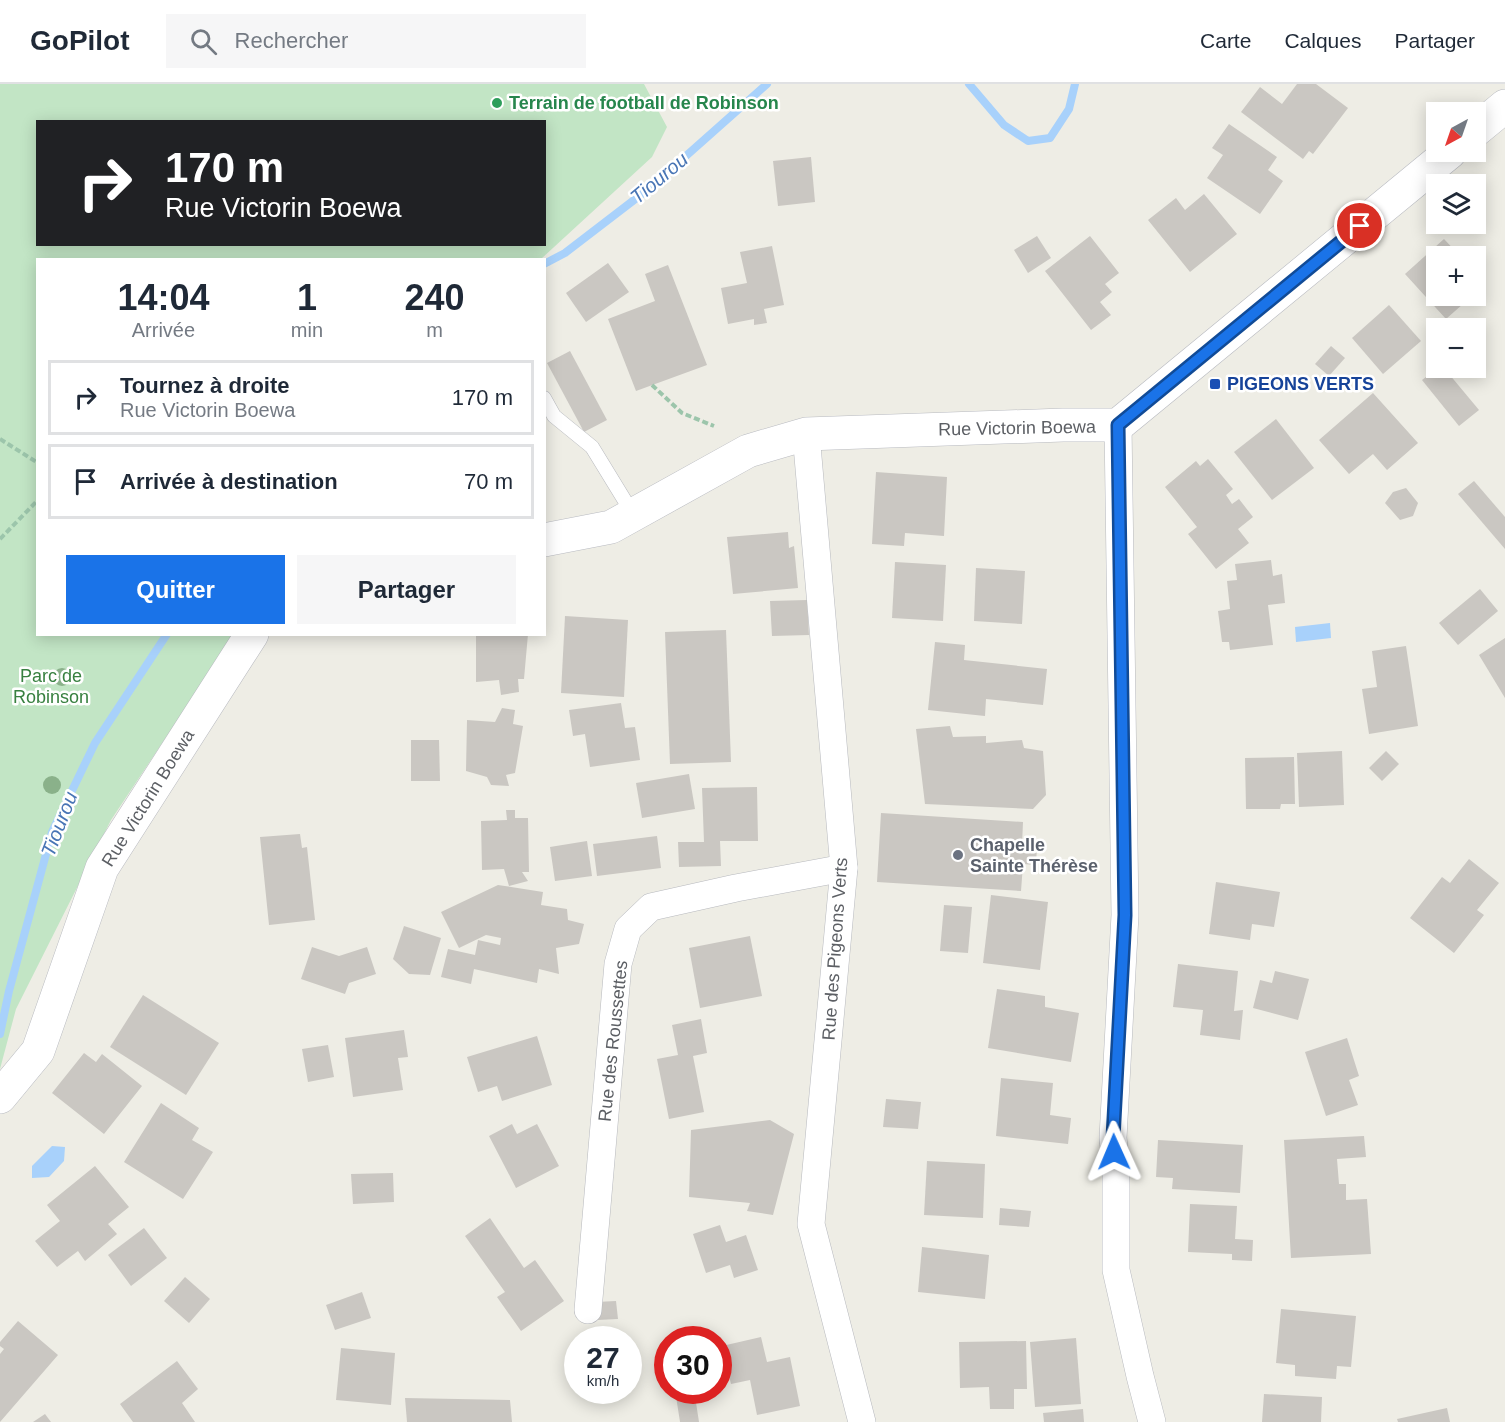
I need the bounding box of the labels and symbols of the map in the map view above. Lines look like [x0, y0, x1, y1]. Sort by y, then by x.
place label: Terrain de football de Robinson [509, 93, 779, 113]
marker: Terrain de football de Robinson [490, 96, 504, 110]
north arrow [1426, 102, 1486, 162]
water label: Tiourou [626, 148, 692, 208]
pin [1334, 200, 1385, 251]
place label: PIGEONS VERTS [1227, 374, 1374, 394]
marker: PIGEONS VERTS [1208, 377, 1222, 391]
street label: Rue Victorin Boewa [938, 417, 1097, 439]
park label: Parc de Robinson [13, 666, 89, 707]
street label: Rue Victorin Boewa [98, 725, 199, 870]
water label: Tiourou [37, 788, 81, 860]
place label: Chapelle Sainte Thérèse [970, 835, 1098, 876]
marker: Chapelle Sainte Thérèse [951, 848, 965, 862]
street label: Rue des Pigeons Verts [819, 857, 851, 1041]
street label: Rue des Roussettes [595, 959, 631, 1123]
position arrow [1082, 1120, 1146, 1184]
speed limit sign: 30 [654, 1326, 732, 1404]

